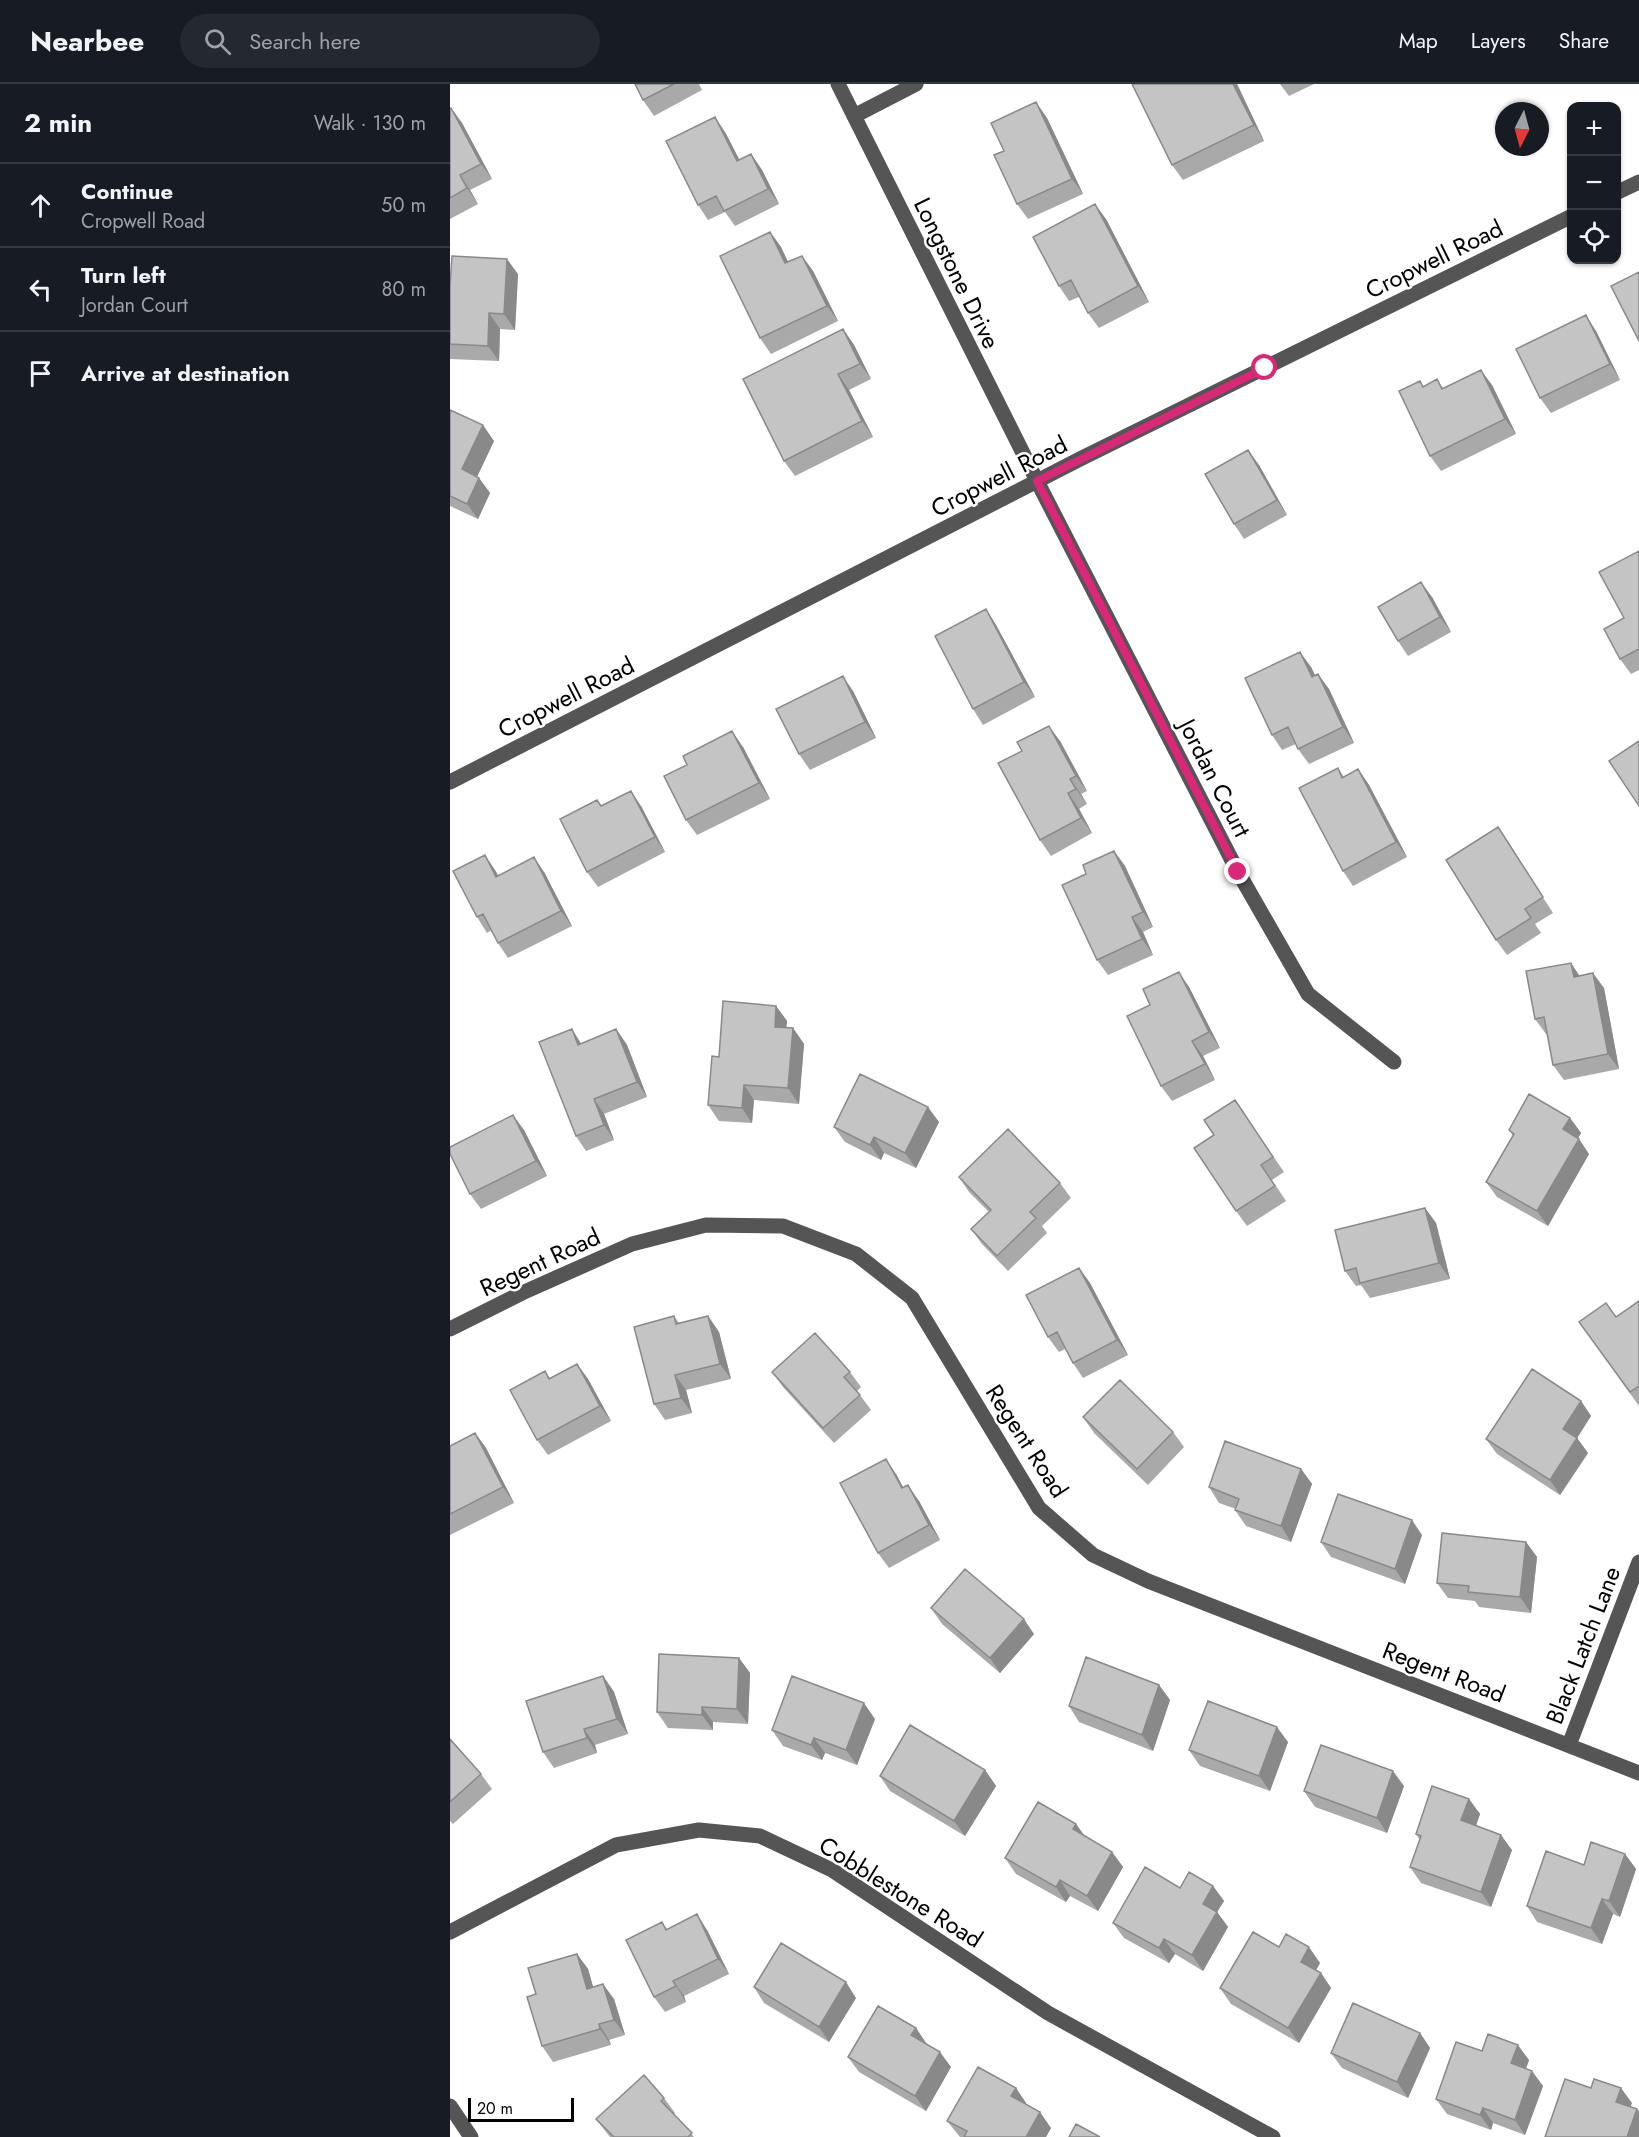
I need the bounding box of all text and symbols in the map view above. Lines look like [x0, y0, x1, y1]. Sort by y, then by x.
search box [180, 14, 600, 68]
text: Nearbee [30, 21, 144, 62]
icon: search [201, 25, 234, 58]
text: Search here [249, 25, 361, 57]
text: Map [1399, 26, 1438, 56]
text: Layers [1471, 26, 1526, 56]
text: Share [1559, 26, 1609, 56]
north arrow [1495, 102, 1549, 156]
map controls [1567, 102, 1621, 264]
button: + [1567, 102, 1621, 156]
text: 2 min [24, 104, 92, 142]
text: Walk · 130 m [314, 109, 426, 138]
button: − [1567, 156, 1621, 210]
text: Continue [81, 175, 173, 207]
icon: ahead [24, 189, 57, 222]
text: 50 m [381, 191, 426, 220]
street label: Longstone Drive [905, 192, 1009, 354]
text: Cropwell Road [81, 207, 205, 236]
button: locate [1567, 210, 1621, 264]
street label: Cropwell Road [1359, 211, 1509, 307]
text: Turn left [81, 259, 166, 291]
icon: left [24, 273, 57, 306]
text: 80 m [381, 275, 426, 304]
text: Jordan Court [81, 291, 188, 320]
route start [1251, 354, 1277, 380]
icon: arrive [24, 357, 57, 390]
text: Arrive at destination [81, 357, 290, 389]
street label: Cropwell Road [925, 427, 1073, 525]
street label: Cropwell Road [492, 648, 640, 746]
street label: Jordan Court [1169, 710, 1260, 843]
route end [1224, 858, 1250, 884]
street label: Regent Road [474, 1219, 606, 1305]
street label: Regent Road [977, 1377, 1077, 1505]
street label: Black Latch Lane [1537, 1561, 1629, 1729]
street label: Regent Road [1377, 1633, 1511, 1711]
street label: Cobblestone Road [812, 1828, 990, 1956]
scale bar [468, 2095, 574, 2122]
text: 20 m [477, 2097, 513, 2120]

